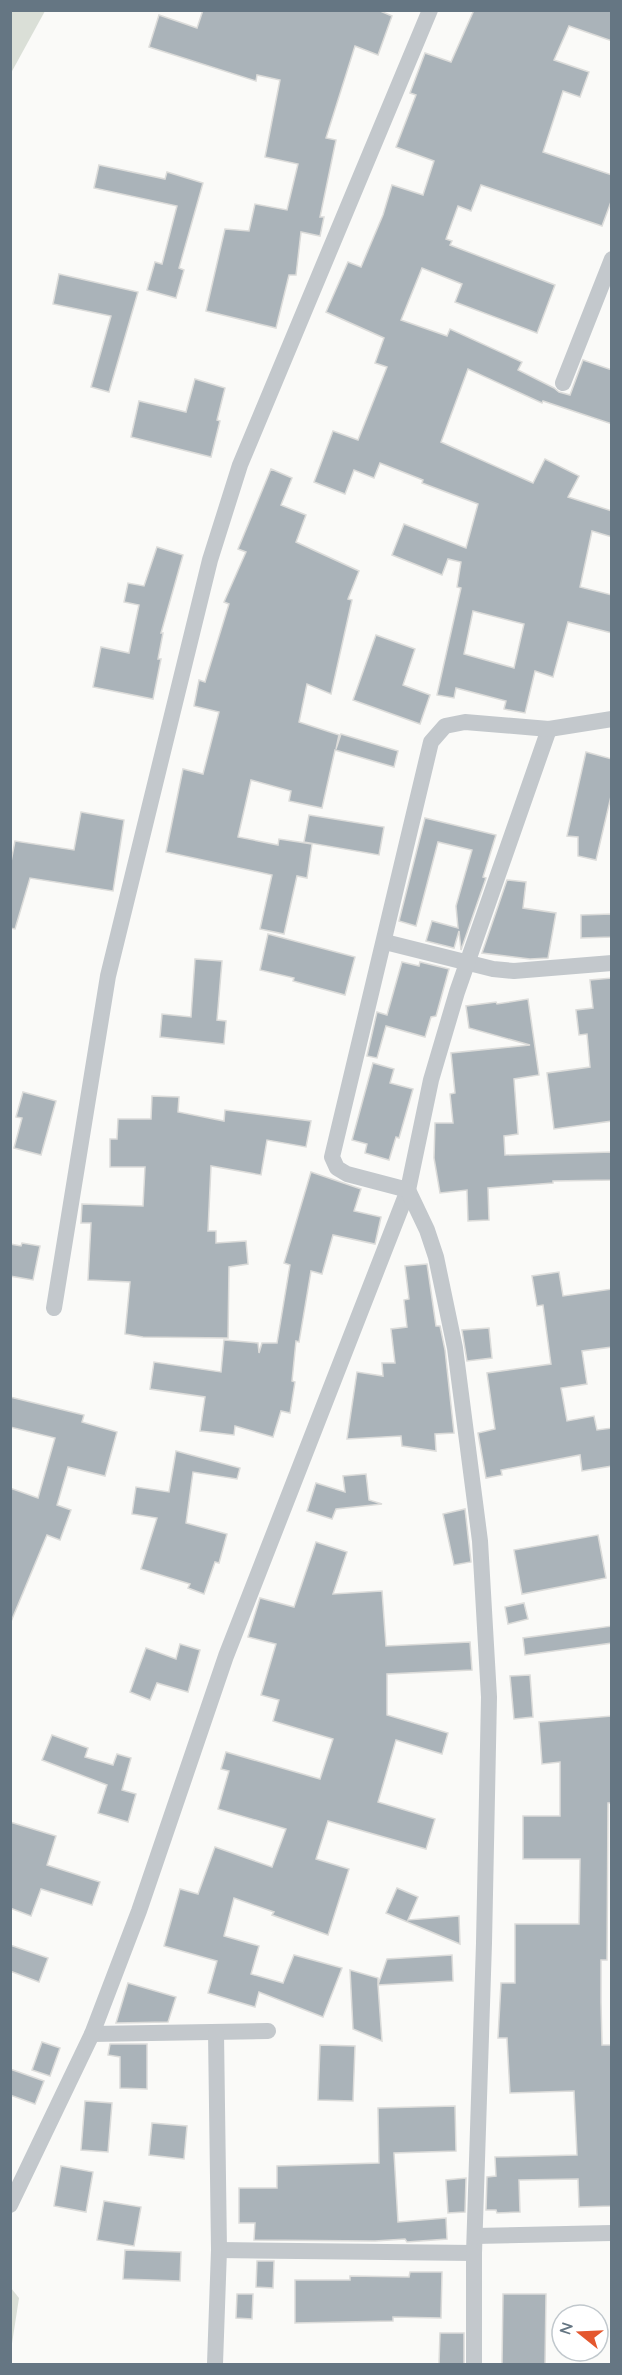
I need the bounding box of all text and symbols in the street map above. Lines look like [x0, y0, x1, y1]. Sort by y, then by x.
north arrow [550, 2303, 610, 2363]
text: N [554, 2320, 577, 2337]

